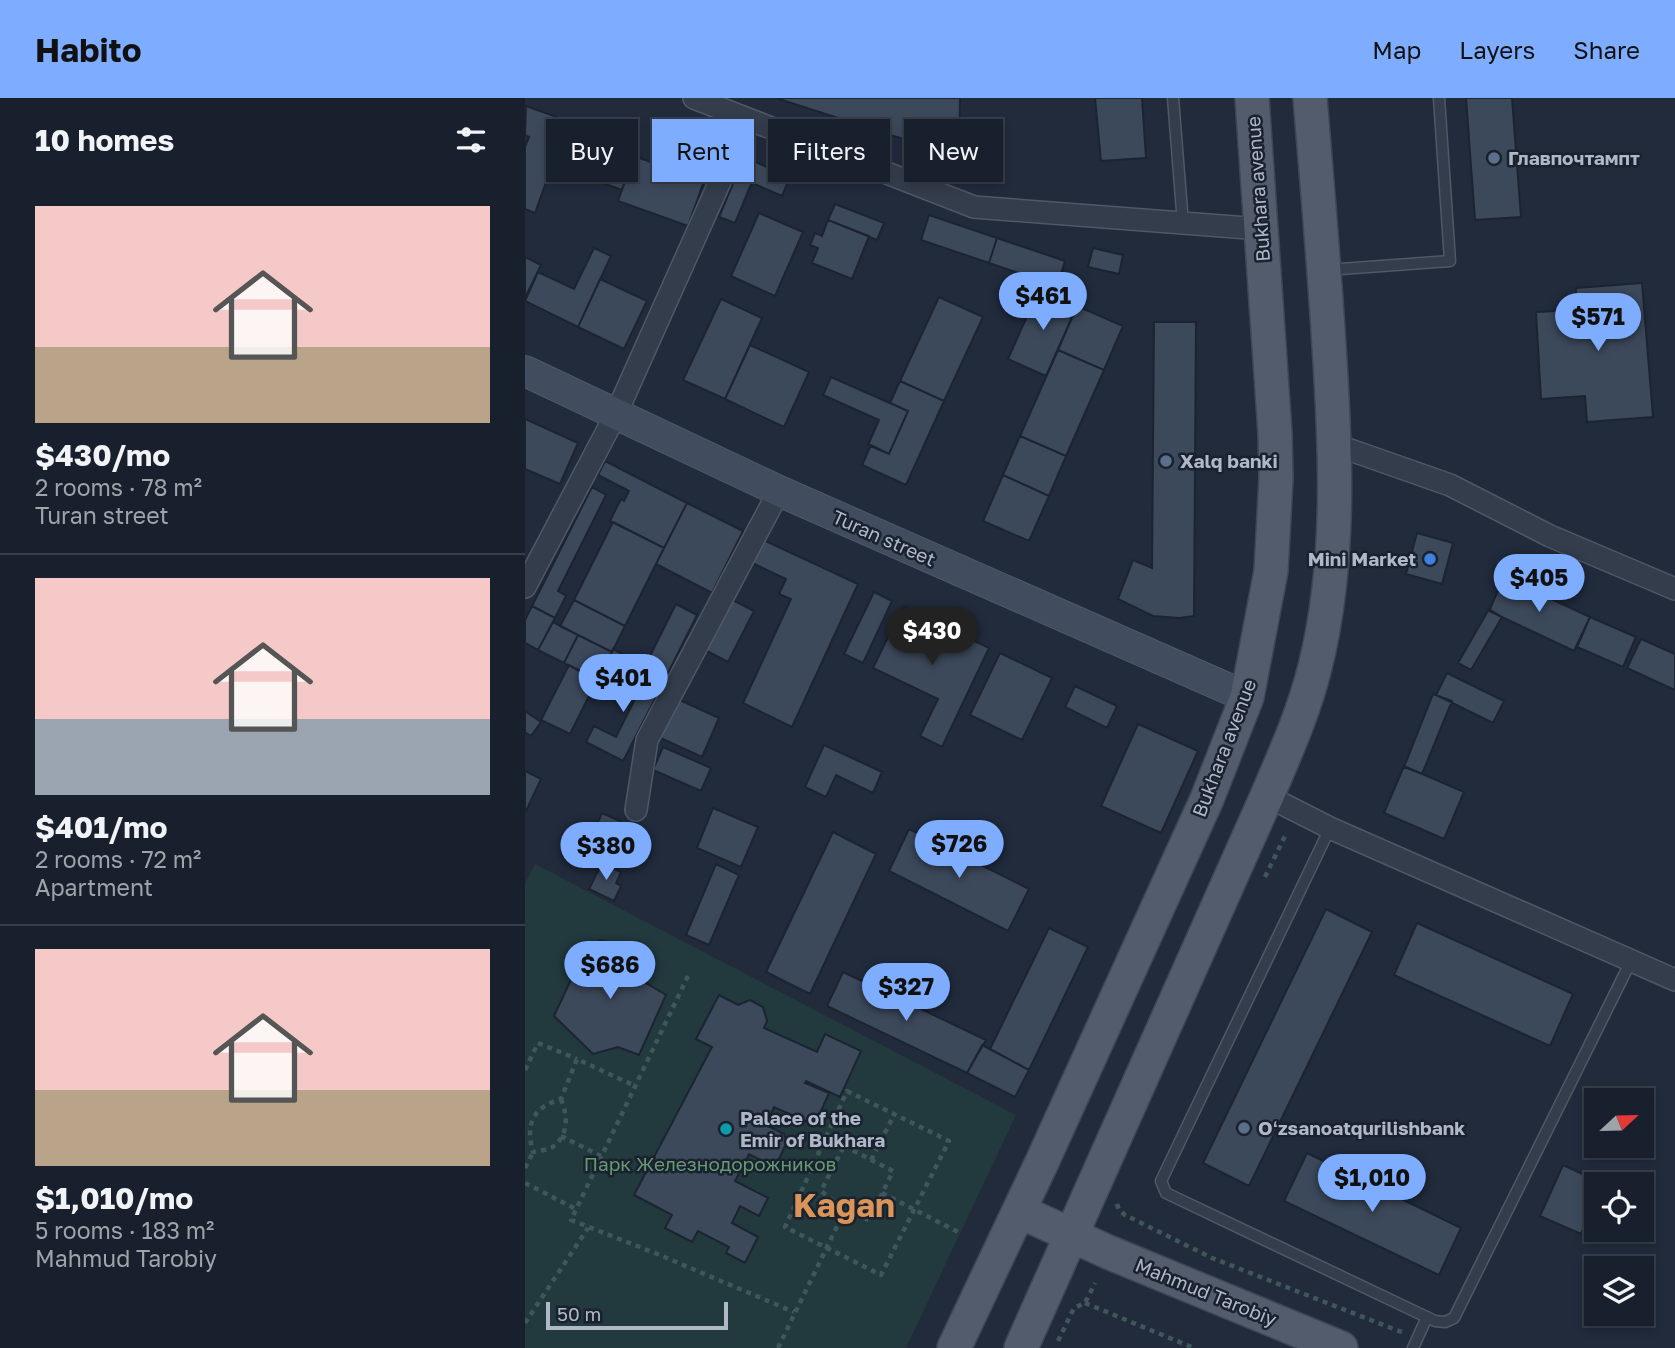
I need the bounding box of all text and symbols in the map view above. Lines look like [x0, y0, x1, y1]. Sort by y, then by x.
text: Habito [35, 30, 142, 69]
text: Map [1372, 35, 1421, 64]
text: Layers [1459, 35, 1535, 64]
text: Share [1573, 35, 1640, 64]
street label: Bukhara avenue [1241, 115, 1274, 263]
chip: Buy [546, 119, 638, 182]
chip: Rent [652, 119, 754, 182]
chip: Filters [768, 119, 890, 182]
chip: New [904, 119, 1003, 182]
icon: filters [452, 121, 490, 159]
text: 10 homes [35, 122, 174, 158]
place label: Главпочтампт [1508, 146, 1640, 169]
marker: Главпочтампт [1486, 150, 1502, 166]
icon: home [200, 252, 326, 378]
pin: $461 [1002, 272, 1084, 332]
text: $461 [1015, 281, 1071, 309]
pin: $571 [1557, 294, 1639, 353]
text: $571 [1571, 302, 1625, 330]
text: $430/mo [35, 437, 170, 473]
place label: Xalq banki [1180, 449, 1278, 472]
marker: Xalq banki [1158, 453, 1174, 469]
text: 2 rooms · 78 m² [35, 473, 202, 501]
text: Turan street [35, 501, 169, 529]
street label: Turan street [829, 505, 939, 571]
place label: Mini Market [1308, 547, 1416, 570]
marker: Mini Market [1422, 551, 1438, 567]
pin: $405 [1498, 554, 1580, 614]
text: $405 [1510, 563, 1568, 591]
pin: $430 [891, 608, 973, 667]
text: $430 [903, 616, 961, 644]
icon: home [200, 624, 326, 750]
pin: $401 [582, 654, 664, 714]
text: $401 [595, 663, 651, 691]
street label: Bukhara avenue [1187, 676, 1260, 820]
text: $401/mo [35, 809, 167, 845]
pin: $726 [918, 820, 1000, 880]
pin: $380 [565, 822, 647, 882]
text: $726 [931, 829, 987, 857]
text: $380 [576, 831, 636, 859]
text: 2 rooms · 72 m² [35, 845, 201, 873]
text: Apartment [35, 873, 153, 901]
pin: $686 [569, 942, 651, 1001]
text: $686 [580, 950, 640, 978]
pin: $327 [865, 964, 947, 1023]
text: $327 [878, 972, 934, 1000]
icon: home [200, 995, 326, 1121]
north arrow [1584, 1088, 1654, 1158]
map controls [1584, 1088, 1654, 1326]
place label: Palace of the Emir of Bukhara [740, 1106, 885, 1151]
place label: Oʻzsanoatqurilishbank [1258, 1116, 1465, 1139]
marker: Oʻzsanoatqurilishbank [1236, 1120, 1252, 1136]
marker: Palace of the Emir of Bukhara [718, 1121, 734, 1137]
park label: Парк Железнодорожников [584, 1152, 836, 1175]
pin: $1,010 [1315, 1154, 1429, 1214]
text: $1,010 [1334, 1163, 1410, 1191]
button: locate [1584, 1172, 1654, 1242]
text: $1,010/mo [35, 1180, 193, 1216]
district label: Kagan [793, 1185, 895, 1224]
text: 5 rooms · 183 m² [35, 1216, 214, 1244]
text: Mahmud Tarobiy [35, 1244, 217, 1272]
street label: Mahmud Tarobiy [1132, 1253, 1281, 1330]
button: layers [1584, 1256, 1654, 1326]
scale bar [546, 1299, 728, 1331]
text: 50 m [557, 1302, 601, 1325]

